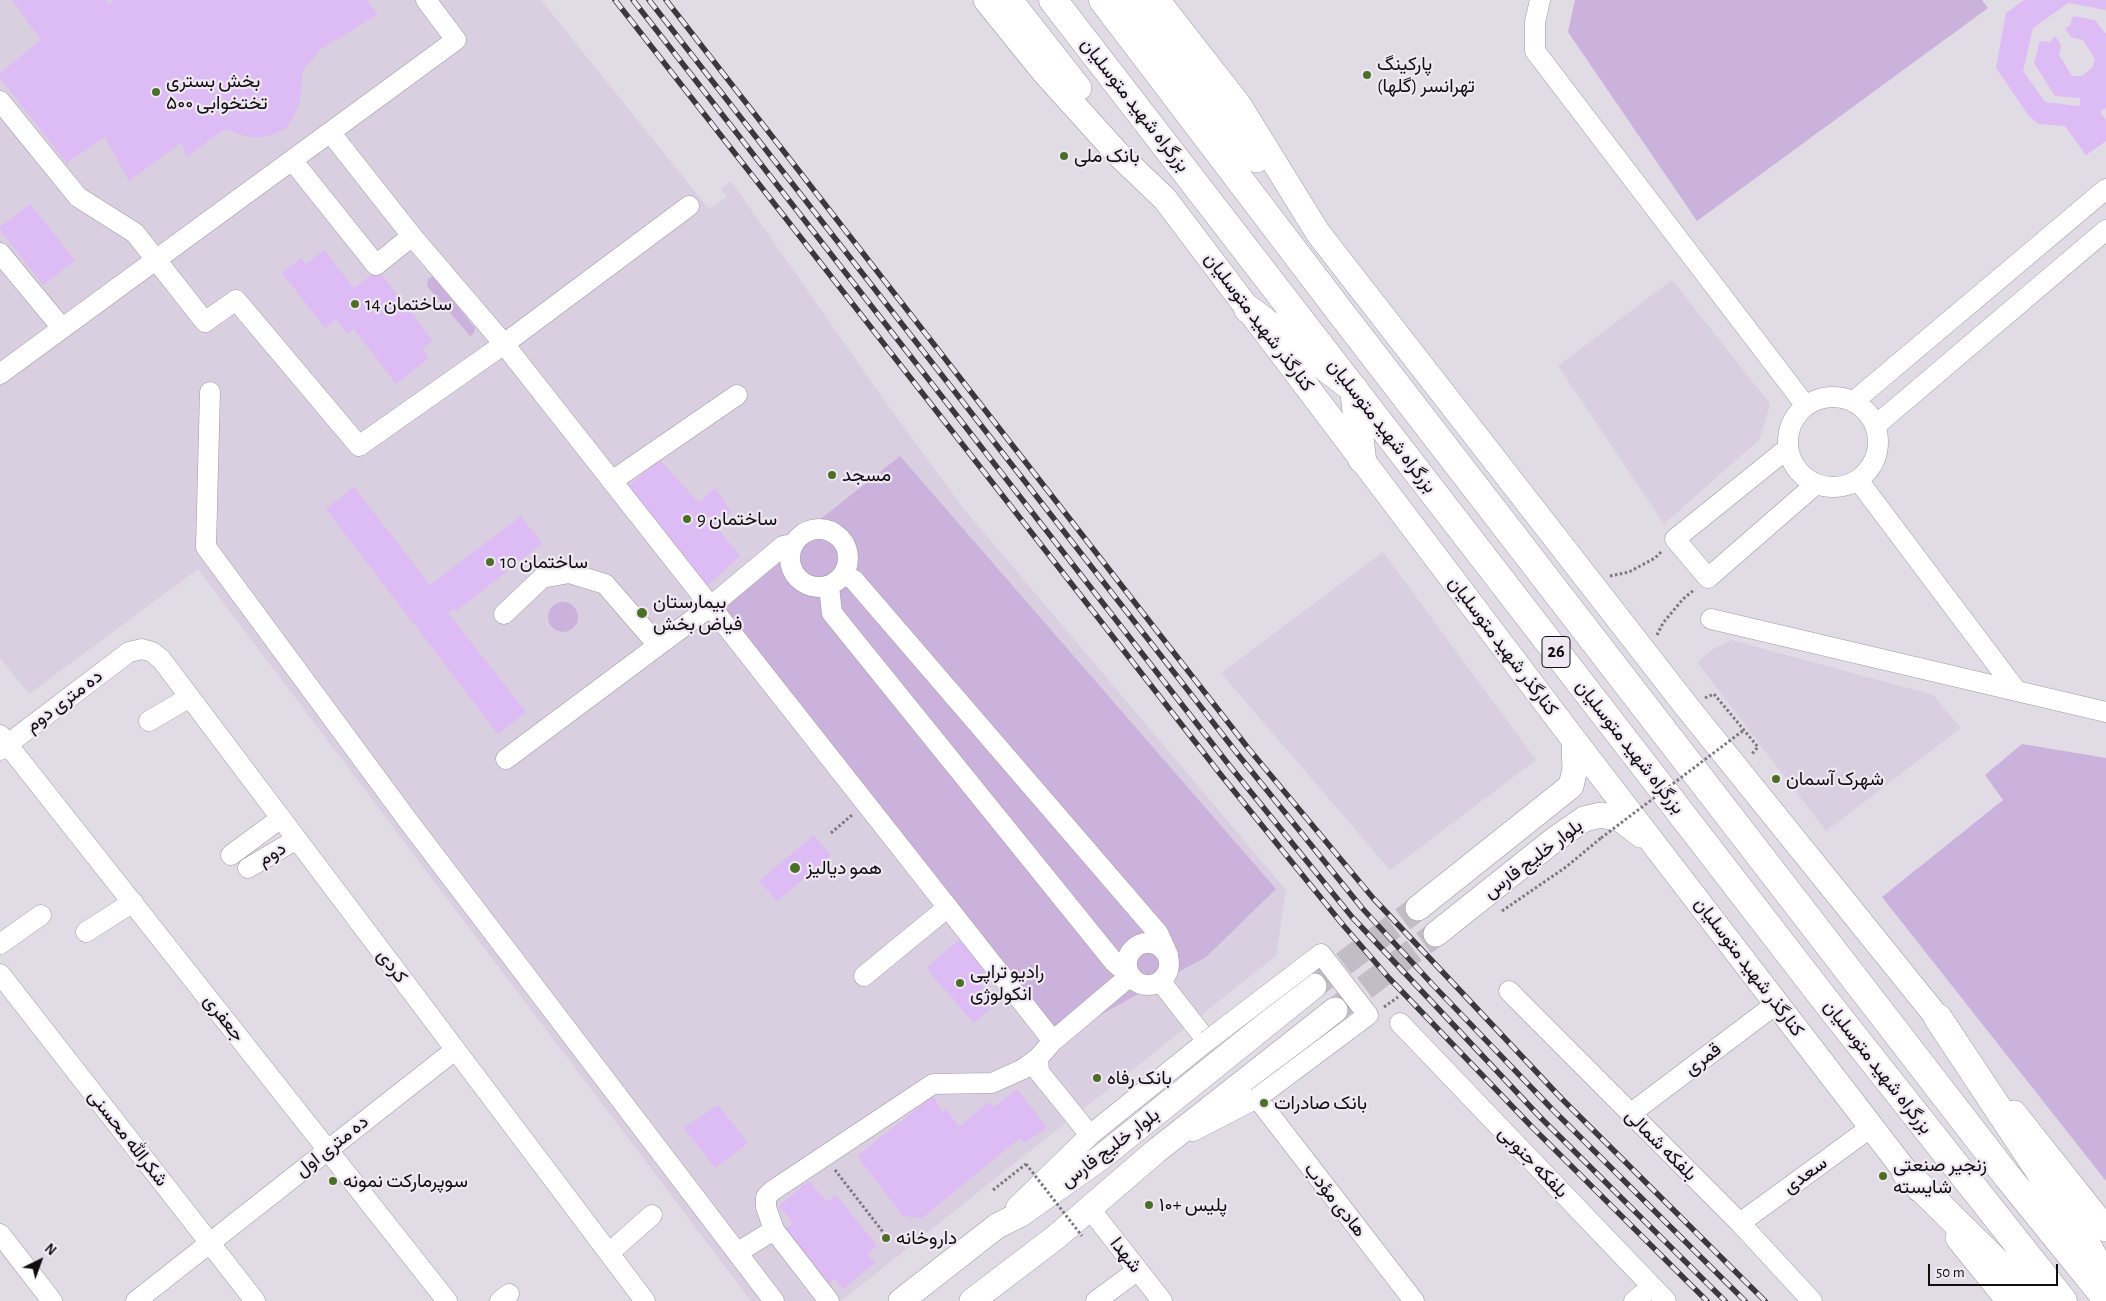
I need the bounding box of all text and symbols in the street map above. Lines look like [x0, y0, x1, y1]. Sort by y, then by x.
street label: بزرگراه شهید متوسلیان [1076, 33, 1194, 177]
place label: پارکینگ تهرانسر (گلها) [1377, 53, 1475, 97]
marker: پارکینگ تهرانسر (گلها) [1361, 69, 1373, 81]
place label: بخش بستری ۵۰۰ تختخوابی [166, 70, 267, 114]
marker: بخش بستری ۵۰۰ تختخوابی [150, 86, 162, 98]
place label: بانک ملی [1074, 145, 1140, 167]
marker: بانک ملی [1058, 150, 1070, 162]
street label: کنارگذر شهید متوسلیان [1199, 248, 1319, 396]
place label: ساختمان 14 [365, 293, 452, 315]
marker: ساختمان 14 [349, 298, 361, 310]
street label: بزرگراه شهید متوسلیان [1323, 354, 1441, 498]
place label: مسجد [842, 464, 891, 486]
marker: مسجد [826, 469, 838, 481]
place label: ساختمان 9 [697, 508, 777, 530]
marker: ساختمان 9 [681, 513, 693, 525]
place label: ساختمان 10 [500, 551, 588, 573]
marker: ساختمان 10 [484, 556, 496, 568]
street label: کنارگذر شهید متوسلیان [1443, 572, 1563, 720]
place label: بیمارستان فیاض بخش [653, 591, 742, 635]
marker: بیمارستان فیاض بخش [635, 606, 649, 620]
road number: 26 [1542, 636, 1570, 668]
street label: ده متری دوم [21, 665, 107, 737]
street label: بزرگراه شهید متوسلیان [1571, 675, 1689, 819]
place label: شهرک آسمان [1786, 768, 1884, 790]
marker: شهرک آسمان [1770, 773, 1782, 785]
street label: بلوار خلیج فارس [1479, 814, 1587, 904]
street label: دوم [254, 837, 290, 871]
place label: همو دیالیز [806, 857, 882, 879]
marker: همو دیالیز [788, 861, 802, 875]
street label: کنارگذر شهید متوسلیان [1689, 893, 1809, 1041]
street label: کردی [372, 944, 412, 988]
place label: رادیو تراپی انکولوژی [970, 961, 1044, 1005]
marker: رادیو تراپی انکولوژی [954, 977, 966, 989]
street label: جعفری [198, 990, 250, 1046]
street label: بزرگراه شهید متوسلیان [1819, 995, 1937, 1139]
street label: قمری [1680, 1038, 1726, 1080]
place label: بانک رفاه [1107, 1067, 1172, 1089]
marker: بانک رفاه [1091, 1072, 1103, 1084]
street label: شکرالله محسنی [83, 1085, 173, 1191]
place label: بانک صادرات [1274, 1092, 1367, 1114]
marker: بانک صادرات [1258, 1097, 1270, 1109]
street label: بلوار خلیج فارس [1056, 1103, 1164, 1193]
street label: بلفکه شمالی [1620, 1104, 1702, 1186]
street label: ده متری اول [291, 1110, 373, 1182]
street label: بلفکه جنوبی [1493, 1121, 1573, 1203]
street label: سعدی [1778, 1151, 1832, 1199]
place label: زنجیر صنعتی شایسته [1893, 1154, 1987, 1198]
street label: هادی مؤدب [1299, 1158, 1371, 1242]
place label: سوپرمارکت نمونه [343, 1170, 468, 1192]
marker: زنجیر صنعتی شایسته [1877, 1170, 1889, 1182]
marker: سوپرمارکت نمونه [327, 1175, 339, 1187]
place label: پلیس +۱۰ [1159, 1194, 1227, 1216]
marker: پلیس +۱۰ [1143, 1199, 1155, 1211]
place label: داروخانه [896, 1227, 957, 1249]
marker: داروخانه [880, 1232, 892, 1244]
street label: شهدا [1105, 1233, 1147, 1277]
north arrow [15, 1236, 65, 1286]
text: N [42, 1241, 58, 1258]
scale bar [1931, 1254, 2061, 1286]
text: 50 m [1936, 1265, 1965, 1280]

